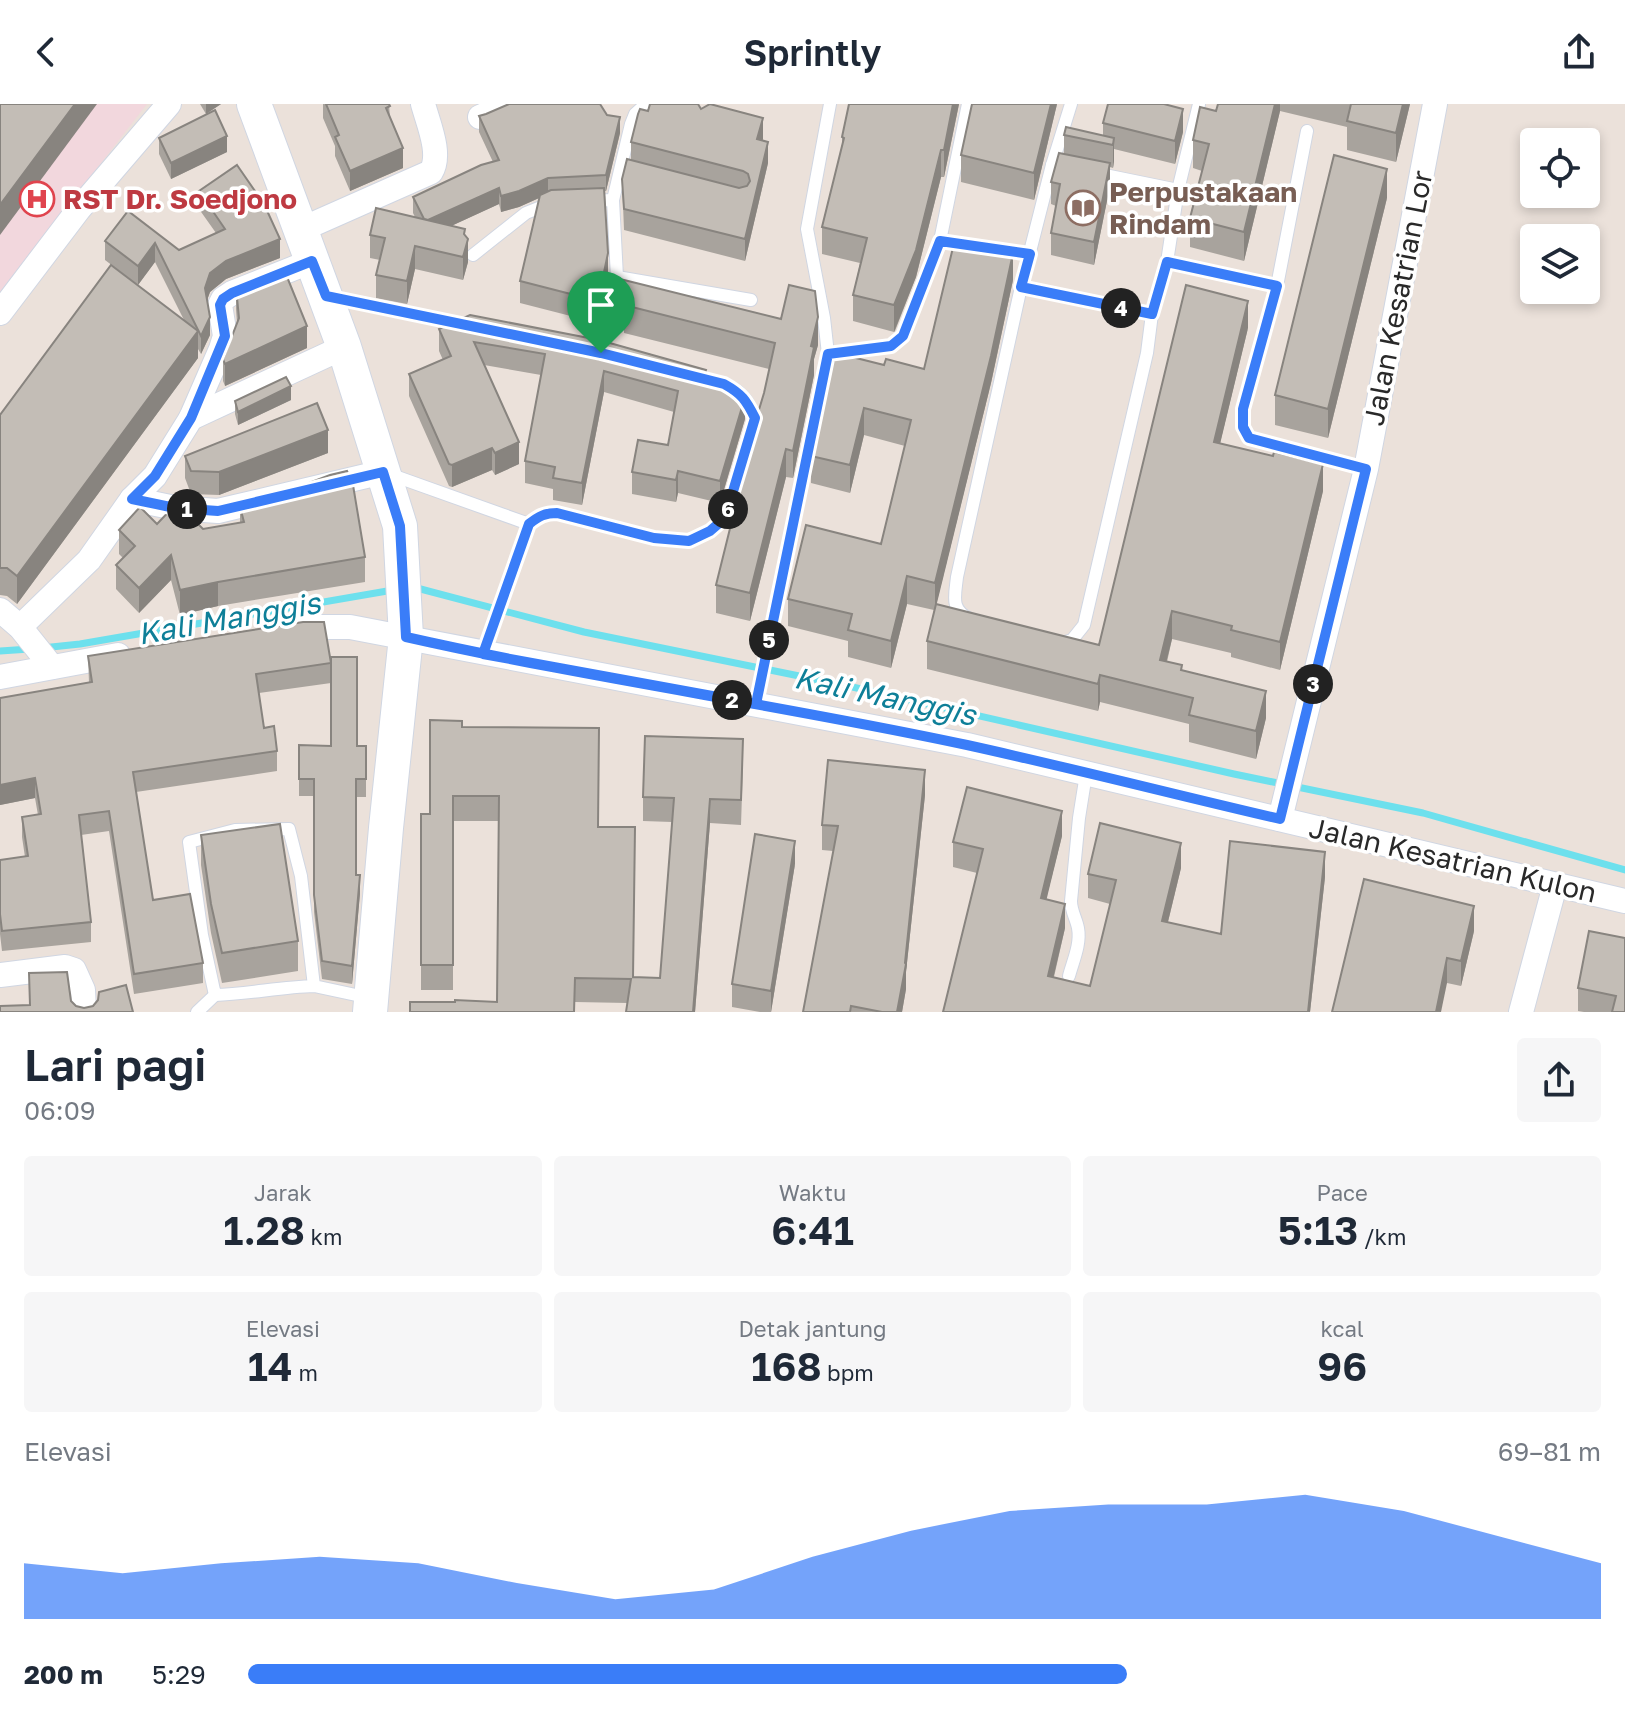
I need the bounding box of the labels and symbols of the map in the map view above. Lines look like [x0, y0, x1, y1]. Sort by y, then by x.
street label: Jalan Kesatrian Lor [1357, 168, 1438, 428]
place label: Perpustakaan Rindam [1109, 175, 1297, 240]
hospital icon: RST Dr. Soedjono [18, 180, 56, 218]
place label: RST Dr. Soedjono [63, 182, 297, 215]
library icon: Perpustakaan Rindam [1064, 189, 1102, 227]
pin [567, 271, 635, 353]
pin: 4 [1101, 288, 1141, 328]
pin: 1 [167, 489, 207, 529]
pin: 6 [708, 489, 748, 529]
water label: Kali Manggis [135, 584, 324, 652]
pin: 5 [749, 620, 789, 660]
water label: Kali Manggis [791, 659, 980, 733]
pin: 3 [1293, 664, 1333, 704]
pin: 2 [712, 680, 752, 720]
street label: Jalan Kesatrian Kulon [1306, 810, 1600, 909]

